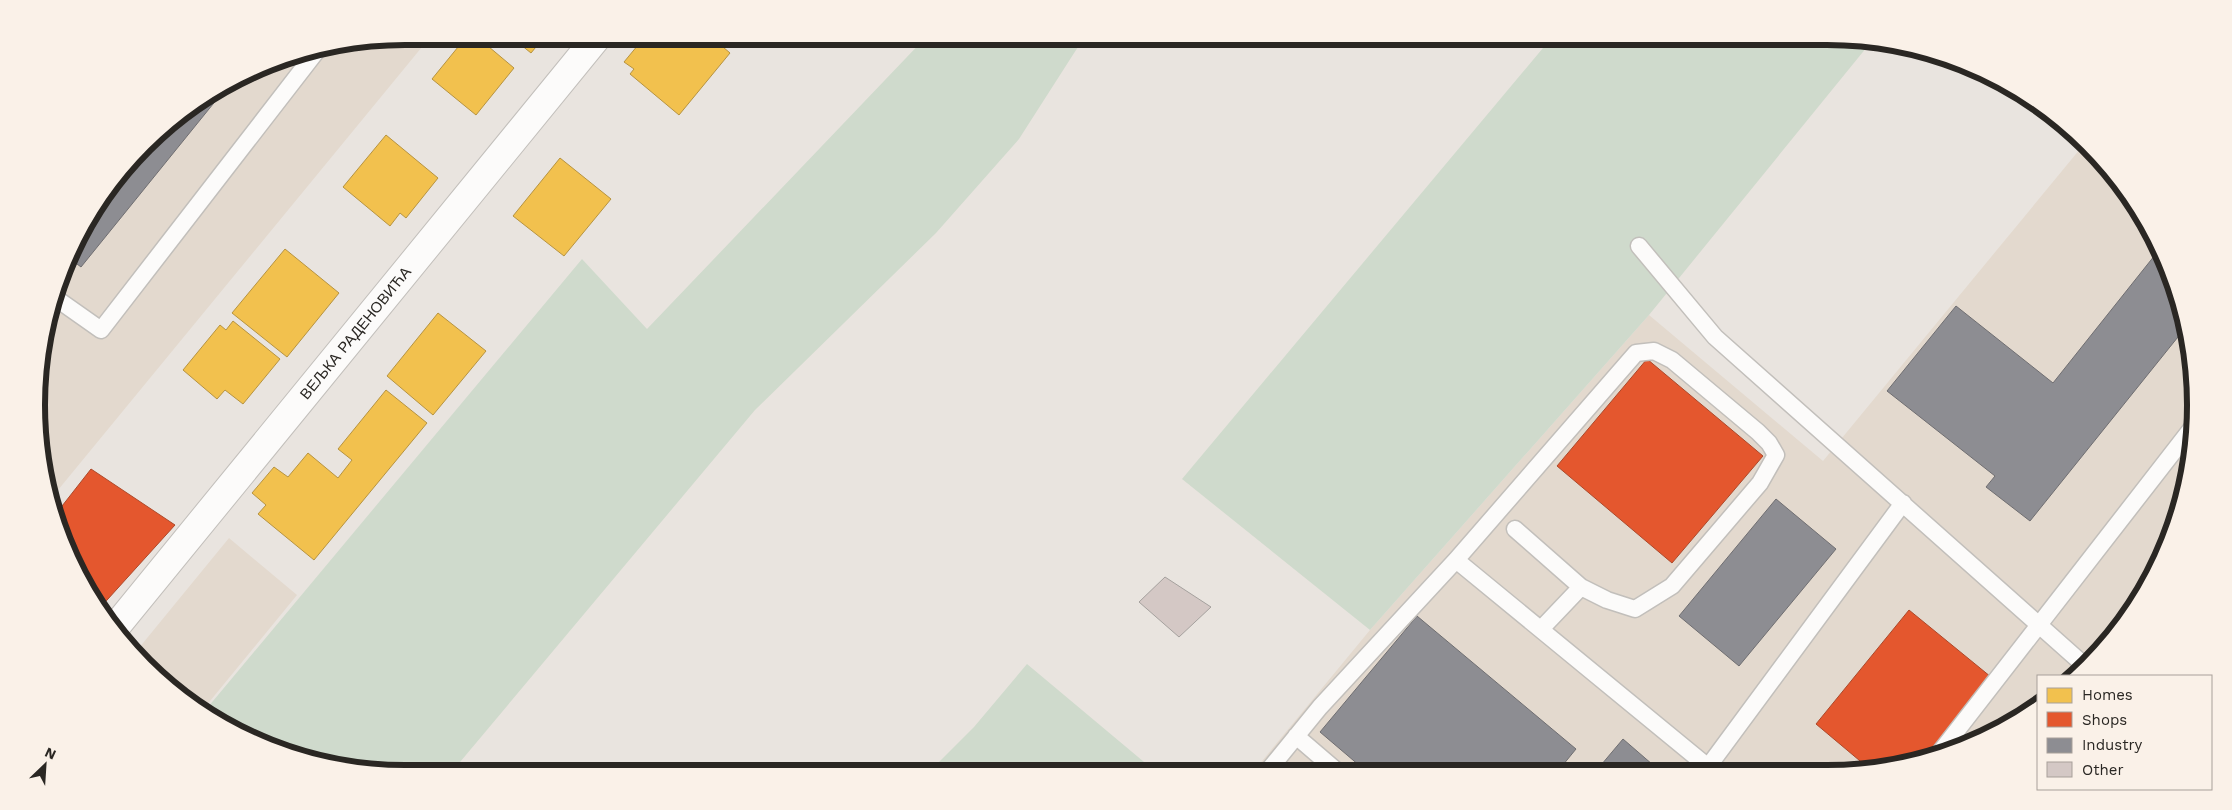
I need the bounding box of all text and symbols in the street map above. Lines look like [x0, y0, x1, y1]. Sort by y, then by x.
street label: ВЕЉКА РАДЕНОВИЋА [296, 263, 415, 403]
legend [2037, 675, 2212, 790]
text: Homes [2082, 686, 2133, 704]
text: Shops [2082, 711, 2127, 729]
text: Industry [2082, 736, 2143, 754]
north arrow [20, 740, 70, 790]
text: N [42, 744, 59, 763]
text: Other [2082, 761, 2124, 779]

